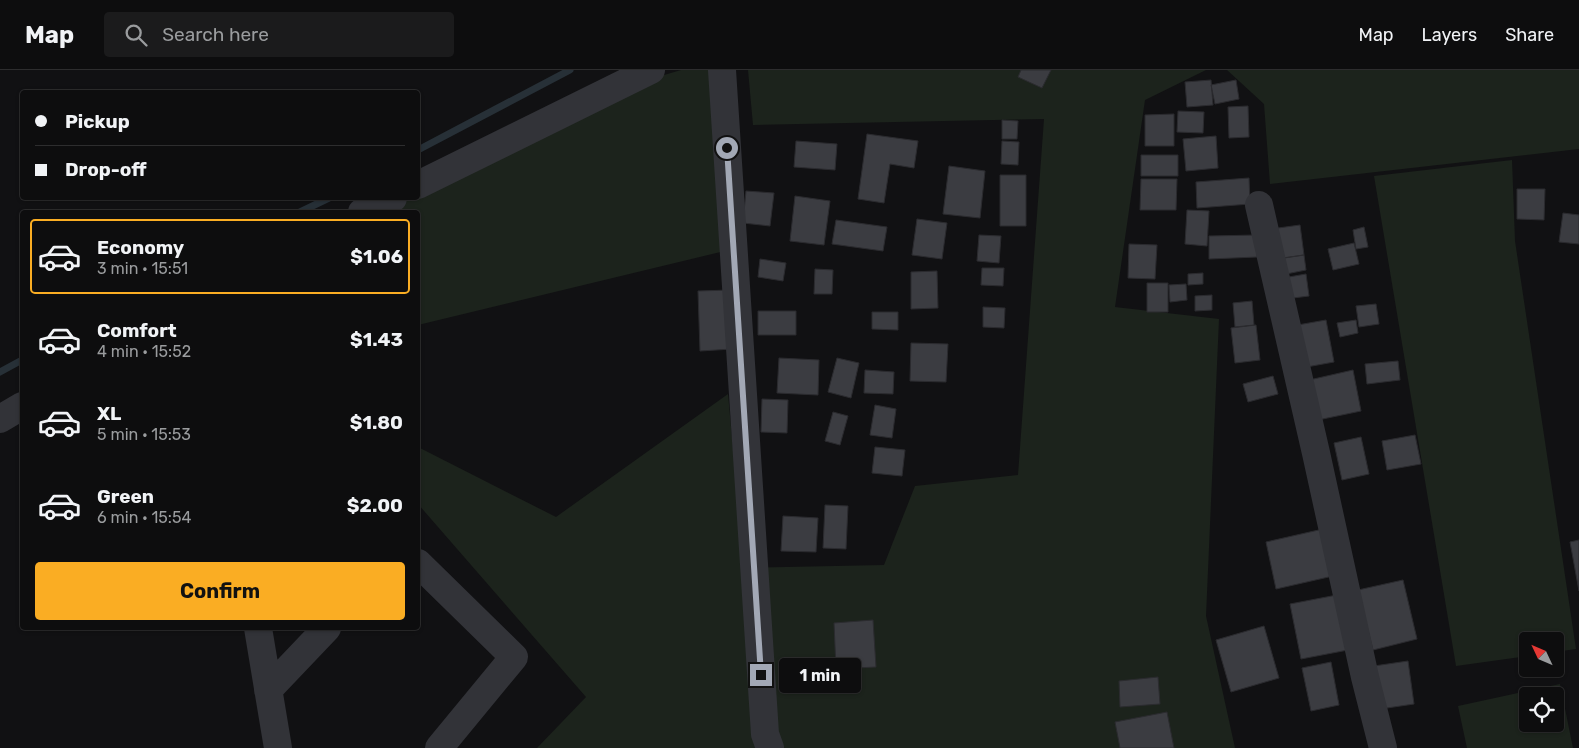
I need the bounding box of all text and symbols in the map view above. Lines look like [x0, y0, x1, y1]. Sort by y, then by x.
search box [104, 12, 454, 57]
text: Map [25, 21, 74, 49]
icon: search [122, 21, 150, 49]
text: Search here [162, 23, 269, 46]
text: Map [1359, 24, 1394, 46]
text: Layers [1422, 24, 1477, 46]
text: Share [1505, 24, 1554, 46]
text: Pickup [65, 110, 130, 133]
route start [716, 137, 738, 159]
text: Drop-off [65, 158, 147, 181]
icon: car [37, 234, 82, 279]
text: Economy [97, 236, 184, 259]
text: $1.06 [350, 245, 403, 268]
text: 3 min · 15:51 [97, 259, 188, 278]
icon: car [37, 317, 82, 362]
text: Comfort [97, 319, 177, 342]
text: $1.43 [350, 328, 403, 351]
text: 4 min · 15:52 [97, 342, 191, 361]
icon: car [37, 400, 82, 445]
text: XL [97, 402, 121, 425]
text: $1.80 [350, 411, 403, 434]
text: 5 min · 15:53 [97, 425, 191, 444]
icon: car [37, 483, 82, 528]
text: Green [97, 485, 154, 508]
text: $2.00 [347, 494, 403, 517]
text: 6 min · 15:54 [97, 508, 191, 527]
button: Confirm [35, 562, 405, 620]
north arrow [1519, 632, 1564, 678]
map controls [1519, 632, 1564, 732]
callout: 1 min [778, 658, 861, 692]
route end [750, 664, 772, 686]
text: 1 min [800, 666, 840, 685]
button: locate [1519, 687, 1564, 732]

